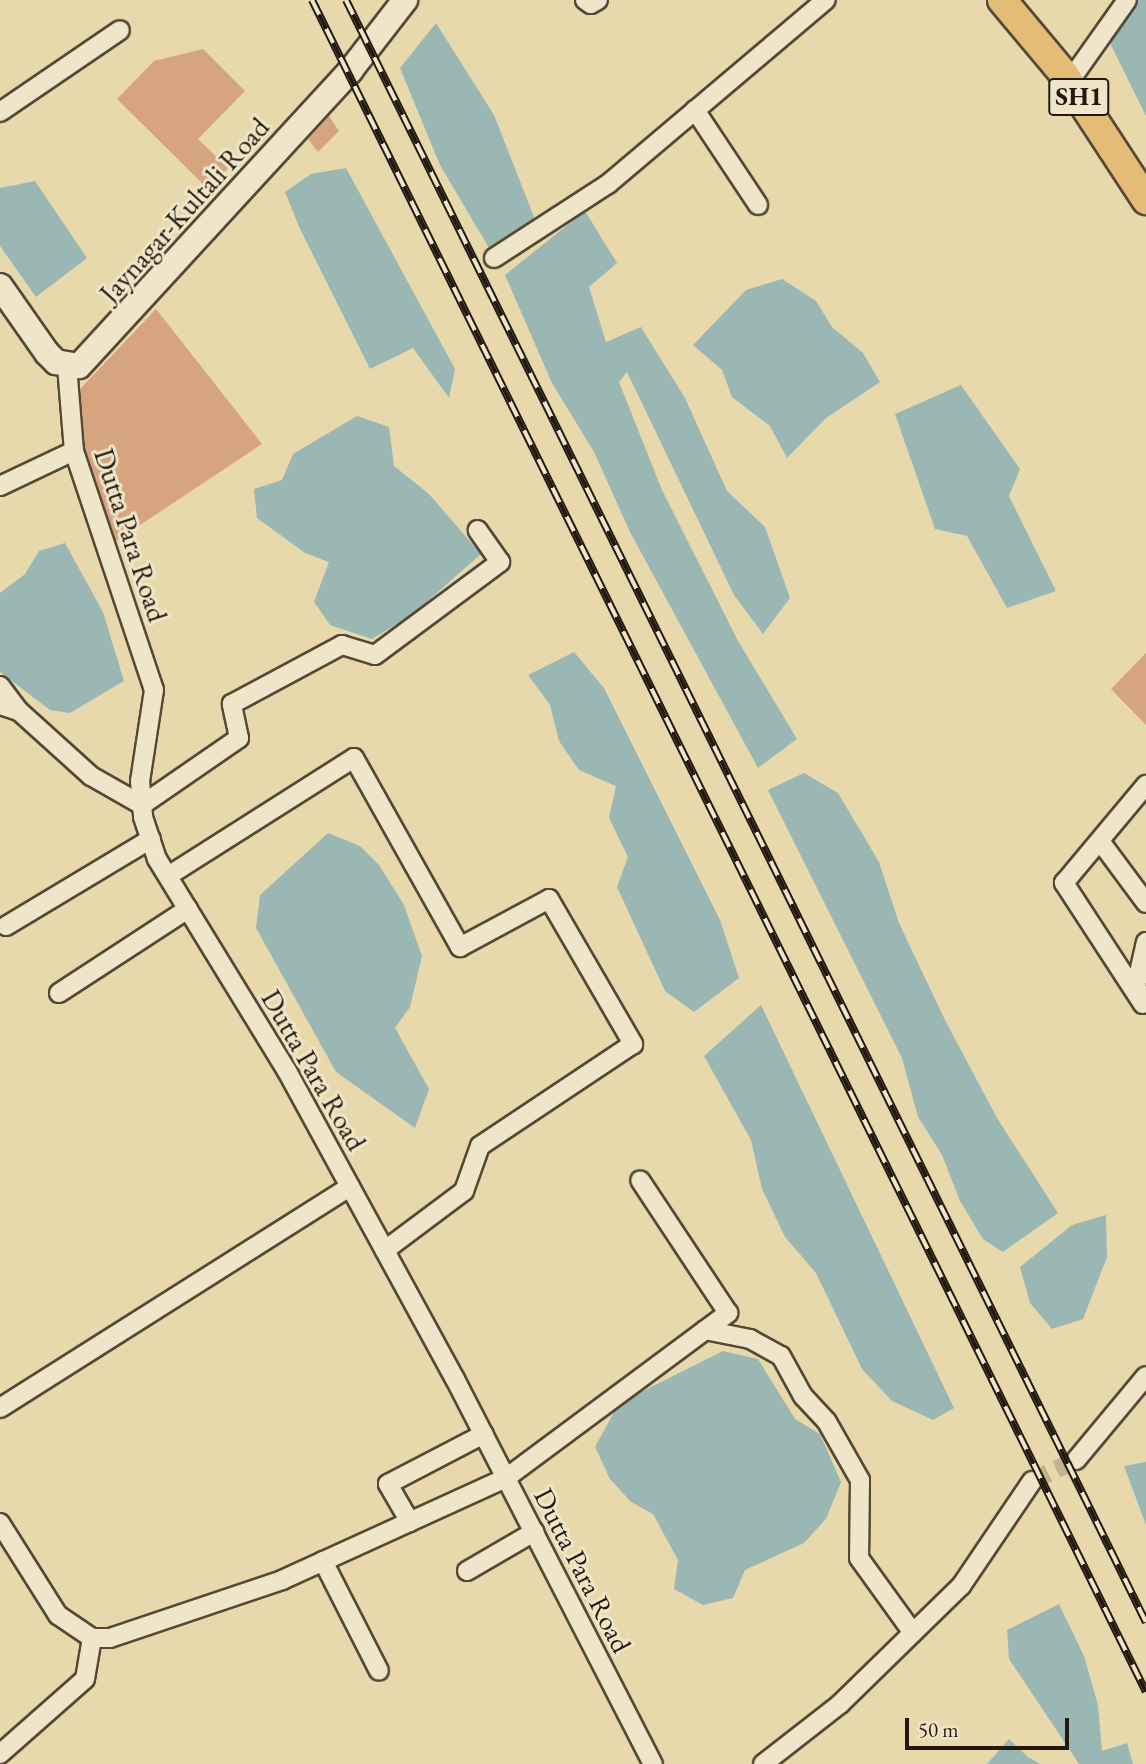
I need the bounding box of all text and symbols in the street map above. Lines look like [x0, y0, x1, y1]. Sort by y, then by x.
road number: SH1 [1048, 74, 1110, 120]
street label: Jaynagar-Kultali Road [92, 111, 276, 309]
street label: Dutta Para Road [87, 444, 175, 626]
street label: Dutta Para Road [254, 984, 374, 1156]
street label: Dutta Para Road [527, 1482, 639, 1658]
scale bar [908, 1704, 1072, 1748]
text: 50 m [918, 1716, 959, 1743]

